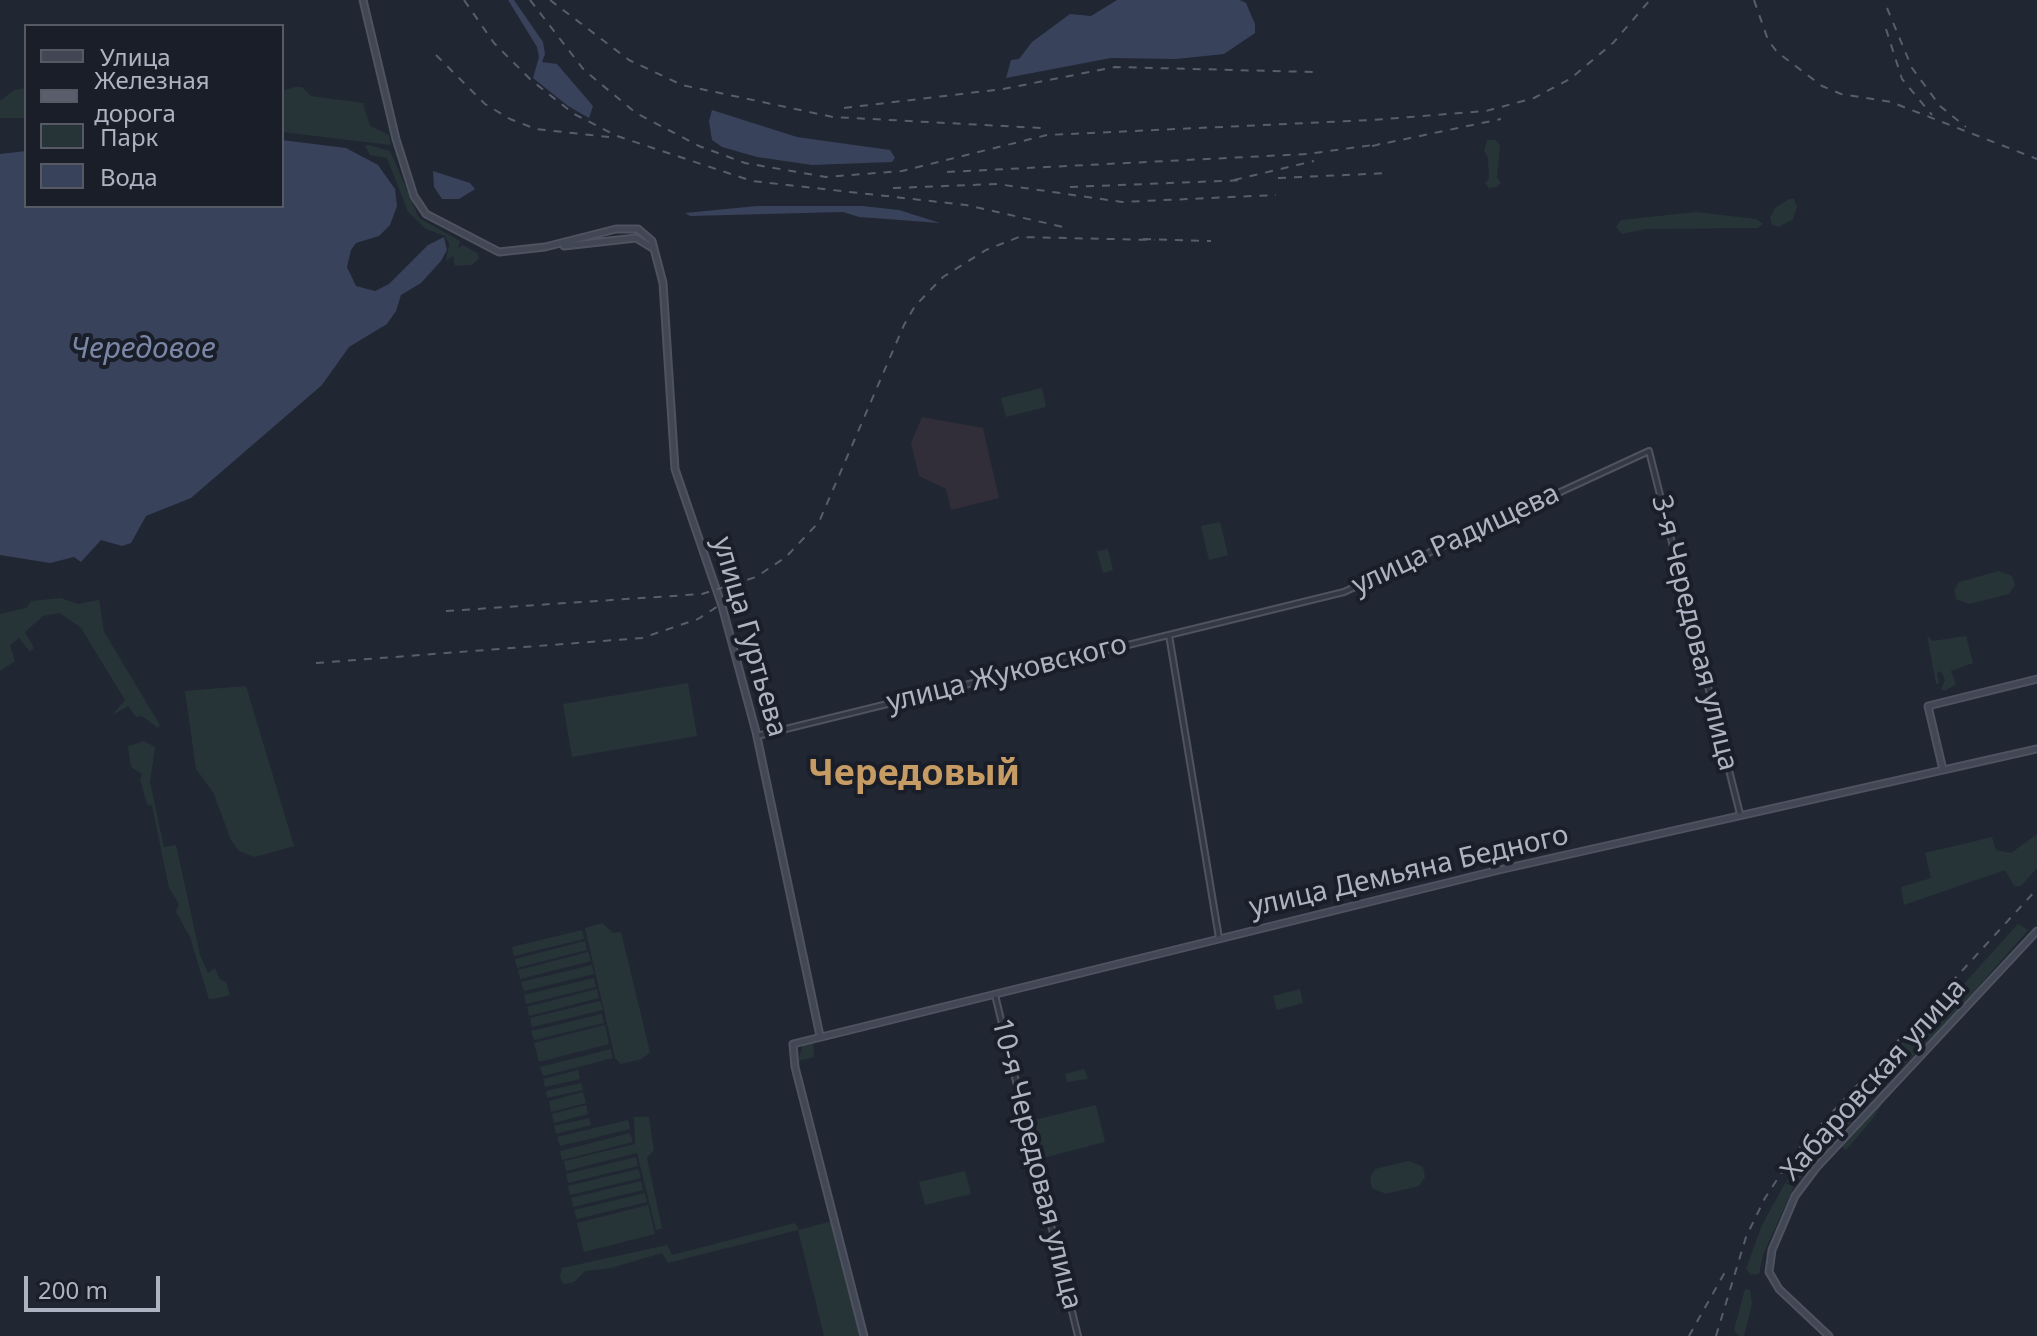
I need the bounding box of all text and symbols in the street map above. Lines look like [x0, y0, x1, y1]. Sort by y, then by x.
legend [24, 24, 284, 208]
text: Улица [100, 40, 171, 73]
text: Железная дорога [94, 63, 210, 129]
text: Парк [100, 120, 158, 153]
text: Вода [100, 160, 158, 193]
water label: Чередовое [70, 331, 216, 367]
street label: улица Радищева [1347, 477, 1565, 603]
street label: 3-я Чередовая улица [1644, 492, 1744, 774]
street label: улица Гуртьева [704, 533, 794, 741]
street label: улица Жуковского [884, 628, 1130, 720]
district label: Чередовый [808, 753, 1020, 797]
street label: улица Демьяна Бедного [1246, 819, 1572, 925]
street label: Хабаровская улица [1775, 972, 1973, 1188]
street label: 10-я Чередовая улица [984, 1015, 1088, 1313]
scale bar [28, 1260, 164, 1310]
text: 200 m [38, 1273, 108, 1306]

